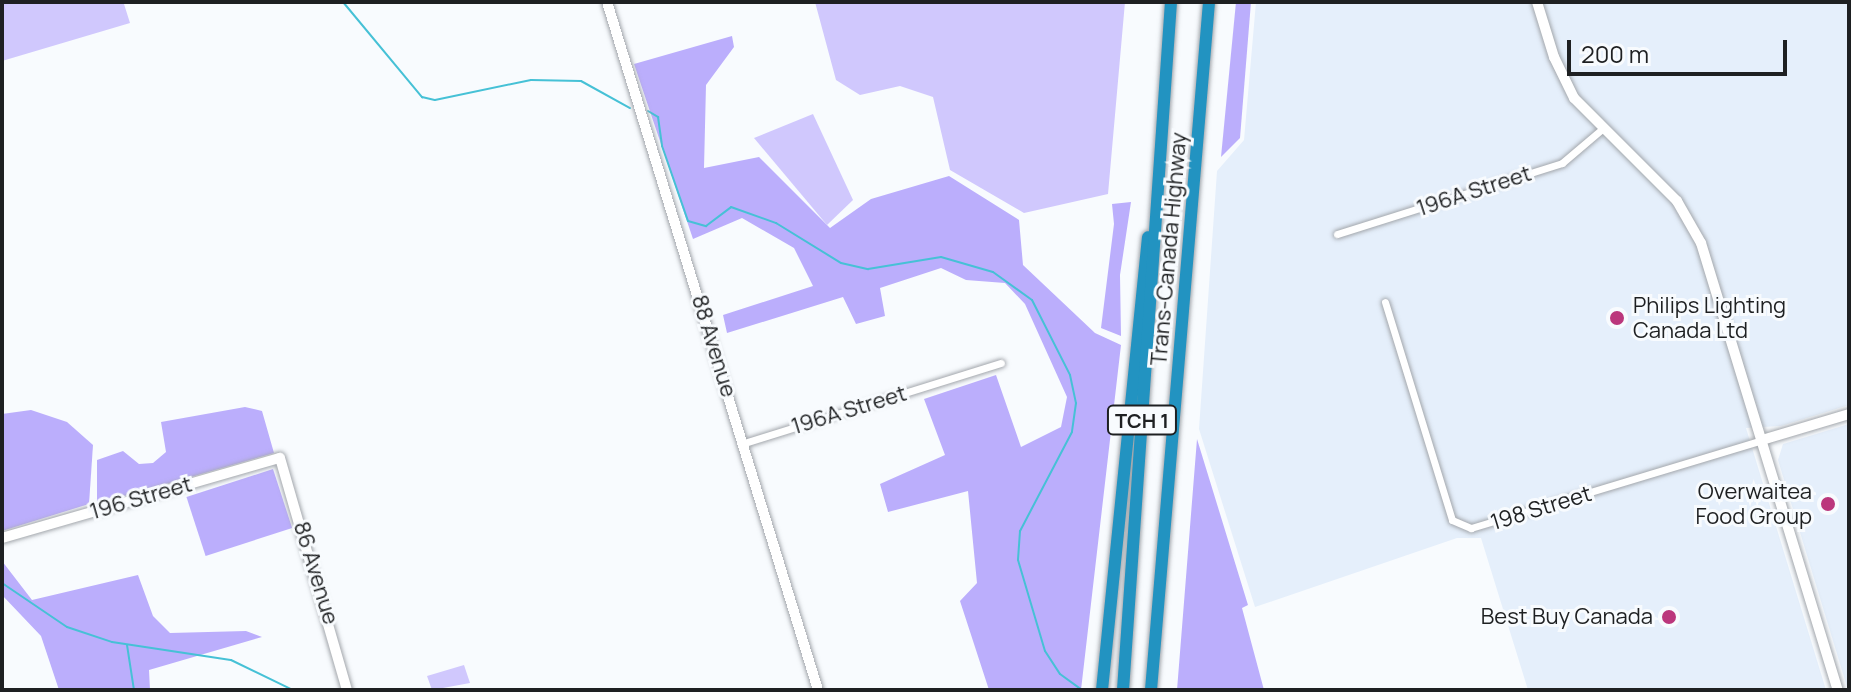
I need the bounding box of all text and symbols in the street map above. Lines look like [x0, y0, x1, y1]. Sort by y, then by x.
scale bar [1571, 24, 1791, 74]
text: 200 m [1581, 37, 1649, 70]
street label: Trans-Canada Highway [1146, 131, 1192, 367]
street label: 196A Street [1413, 160, 1535, 222]
street label: 88 Avenue [686, 292, 742, 400]
place label: Philips Lighting Canada Ltd [1633, 292, 1786, 344]
marker: Philips Lighting Canada Ltd [1608, 309, 1626, 327]
street label: 196A Street [788, 380, 910, 440]
road number: TCH 1 [1106, 404, 1178, 436]
street label: 196 Street [87, 471, 195, 525]
place label: Overwaitea Food Group [1695, 478, 1812, 530]
street label: 198 Street [1487, 480, 1595, 536]
marker: Overwaitea Food Group [1819, 495, 1837, 513]
street label: 86 Avenue [288, 518, 344, 628]
place label: Best Buy Canada [1481, 604, 1653, 630]
marker: Best Buy Canada [1660, 608, 1678, 626]

